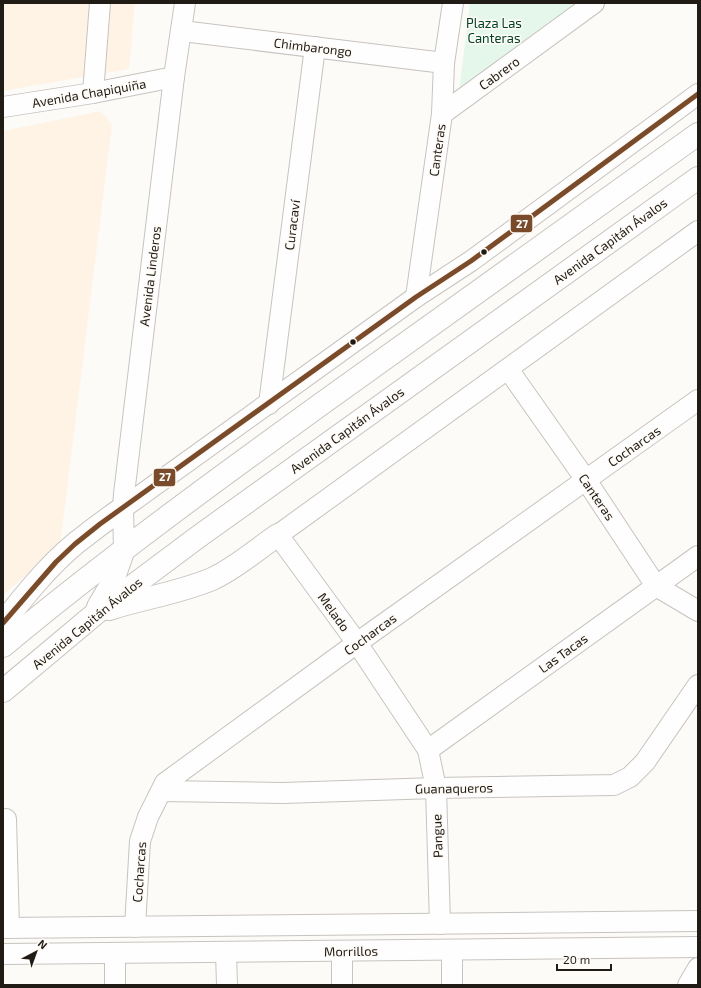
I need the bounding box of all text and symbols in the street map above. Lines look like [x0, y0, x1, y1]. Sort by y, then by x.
park label: Plaza Las Canteras [466, 15, 522, 46]
street label: Chimbarongo [273, 34, 353, 60]
street label: Cabrero [476, 53, 522, 93]
street label: Avenida Chapiquiña [31, 75, 147, 111]
street label: Canteras [425, 123, 449, 177]
street label: Avenida Capitán Ávalos [549, 193, 670, 288]
street label: Curacaví [281, 198, 303, 251]
line badge: 27 [510, 214, 533, 233]
text: 27 [516, 217, 528, 230]
street label: Avenida Linderos [136, 225, 164, 327]
unlabelled marker [479, 247, 489, 257]
unlabelled marker [348, 337, 358, 347]
street label: Avenida Capitán Ávalos [286, 382, 407, 477]
street label: Cocharcas [604, 422, 664, 470]
line badge: 27 [153, 468, 176, 487]
text: 27 [159, 470, 171, 483]
street label: Canteras [576, 471, 618, 523]
street label: Avenida Capitán Ávalos [28, 573, 145, 672]
street label: Melado [315, 589, 353, 635]
street label: Cocharcas [341, 610, 399, 658]
street label: Las Tacas [535, 630, 591, 676]
street label: Guanaqueros [415, 779, 493, 797]
street label: Pangue [428, 814, 446, 858]
street label: Cocharcas [129, 841, 149, 903]
north arrow [16, 932, 56, 972]
text: N [36, 937, 50, 952]
street label: Morrillos [324, 943, 378, 959]
scale bar [557, 946, 611, 972]
text: 20 m [563, 952, 590, 966]

